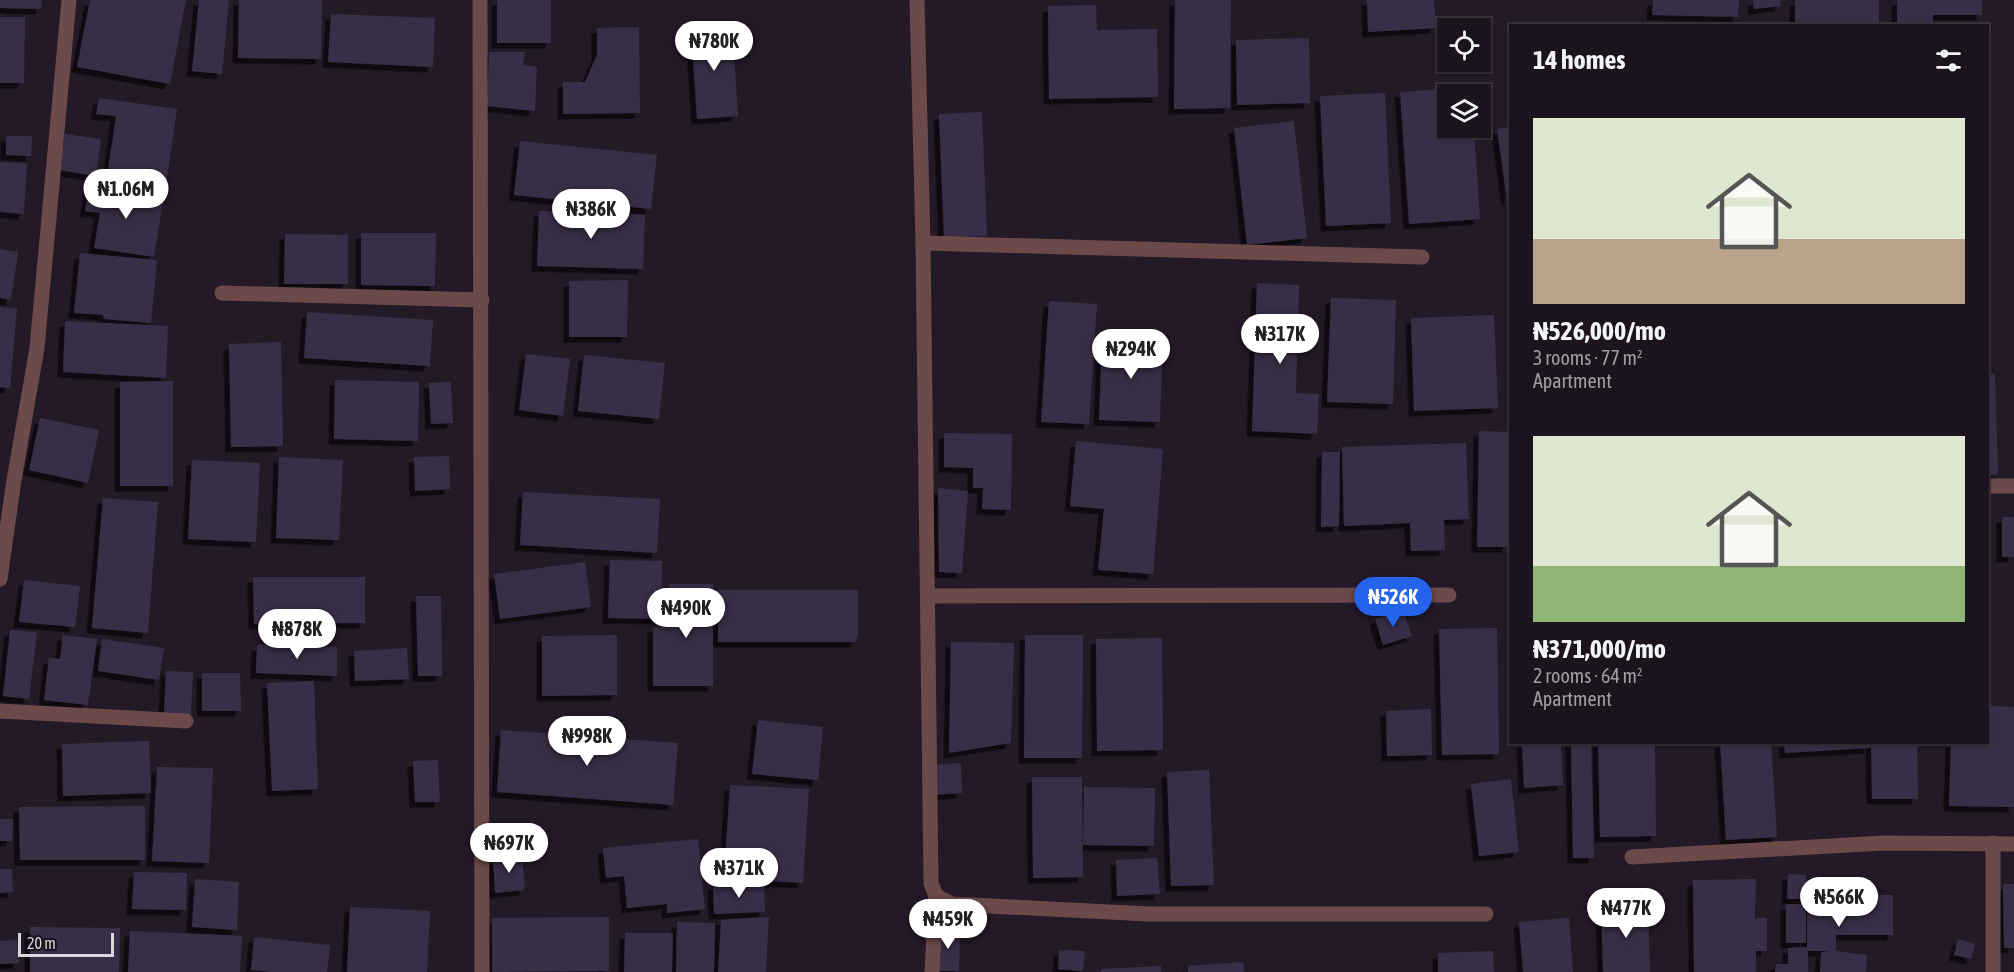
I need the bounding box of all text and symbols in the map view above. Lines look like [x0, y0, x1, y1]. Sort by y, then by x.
map controls [1437, 18, 1491, 138]
button: locate [1437, 18, 1491, 72]
pin: ₦780K [672, 21, 756, 72]
text: ₦780K [689, 29, 739, 52]
icon: filters [1932, 44, 1965, 77]
text: 14 homes [1533, 45, 1626, 75]
button: layers [1437, 84, 1491, 138]
icon: home [1695, 157, 1803, 265]
pin: ₦1.06M [77, 169, 175, 220]
text: ₦1.06M [98, 177, 154, 200]
pin: ₦386K [549, 189, 633, 240]
text: ₦386K [566, 197, 616, 220]
pin: ₦317K [1238, 314, 1322, 365]
text: ₦526,000/mo [1533, 316, 1666, 346]
text: ₦317K [1255, 322, 1305, 345]
pin: ₦294K [1089, 329, 1173, 380]
text: ₦294K [1106, 337, 1156, 360]
text: 3 rooms · 77 m² [1533, 346, 1643, 369]
text: Apartment [1533, 369, 1612, 392]
icon: home [1695, 475, 1803, 583]
pin: ₦526K [1351, 577, 1435, 628]
text: ₦526K [1368, 585, 1418, 608]
pin: ₦490K [644, 588, 728, 639]
text: ₦490K [661, 596, 711, 619]
pin: ₦878K [255, 609, 339, 660]
text: ₦878K [272, 617, 322, 640]
text: ₦371,000/mo [1533, 634, 1666, 664]
text: 2 rooms · 64 m² [1533, 664, 1643, 687]
text: Apartment [1533, 687, 1612, 710]
pin: ₦998K [545, 716, 629, 767]
text: ₦998K [562, 724, 612, 747]
pin: ₦697K [467, 823, 551, 874]
text: ₦697K [484, 831, 534, 854]
pin: ₦371K [697, 848, 781, 899]
text: ₦371K [714, 856, 764, 879]
pin: ₦566K [1797, 877, 1881, 928]
text: ₦566K [1814, 885, 1864, 908]
pin: ₦477K [1584, 888, 1668, 939]
text: ₦477K [1601, 896, 1651, 919]
pin: ₦459K [906, 899, 990, 950]
text: ₦459K [923, 907, 973, 930]
scale bar [18, 930, 114, 958]
text: 20 m [27, 934, 56, 952]

